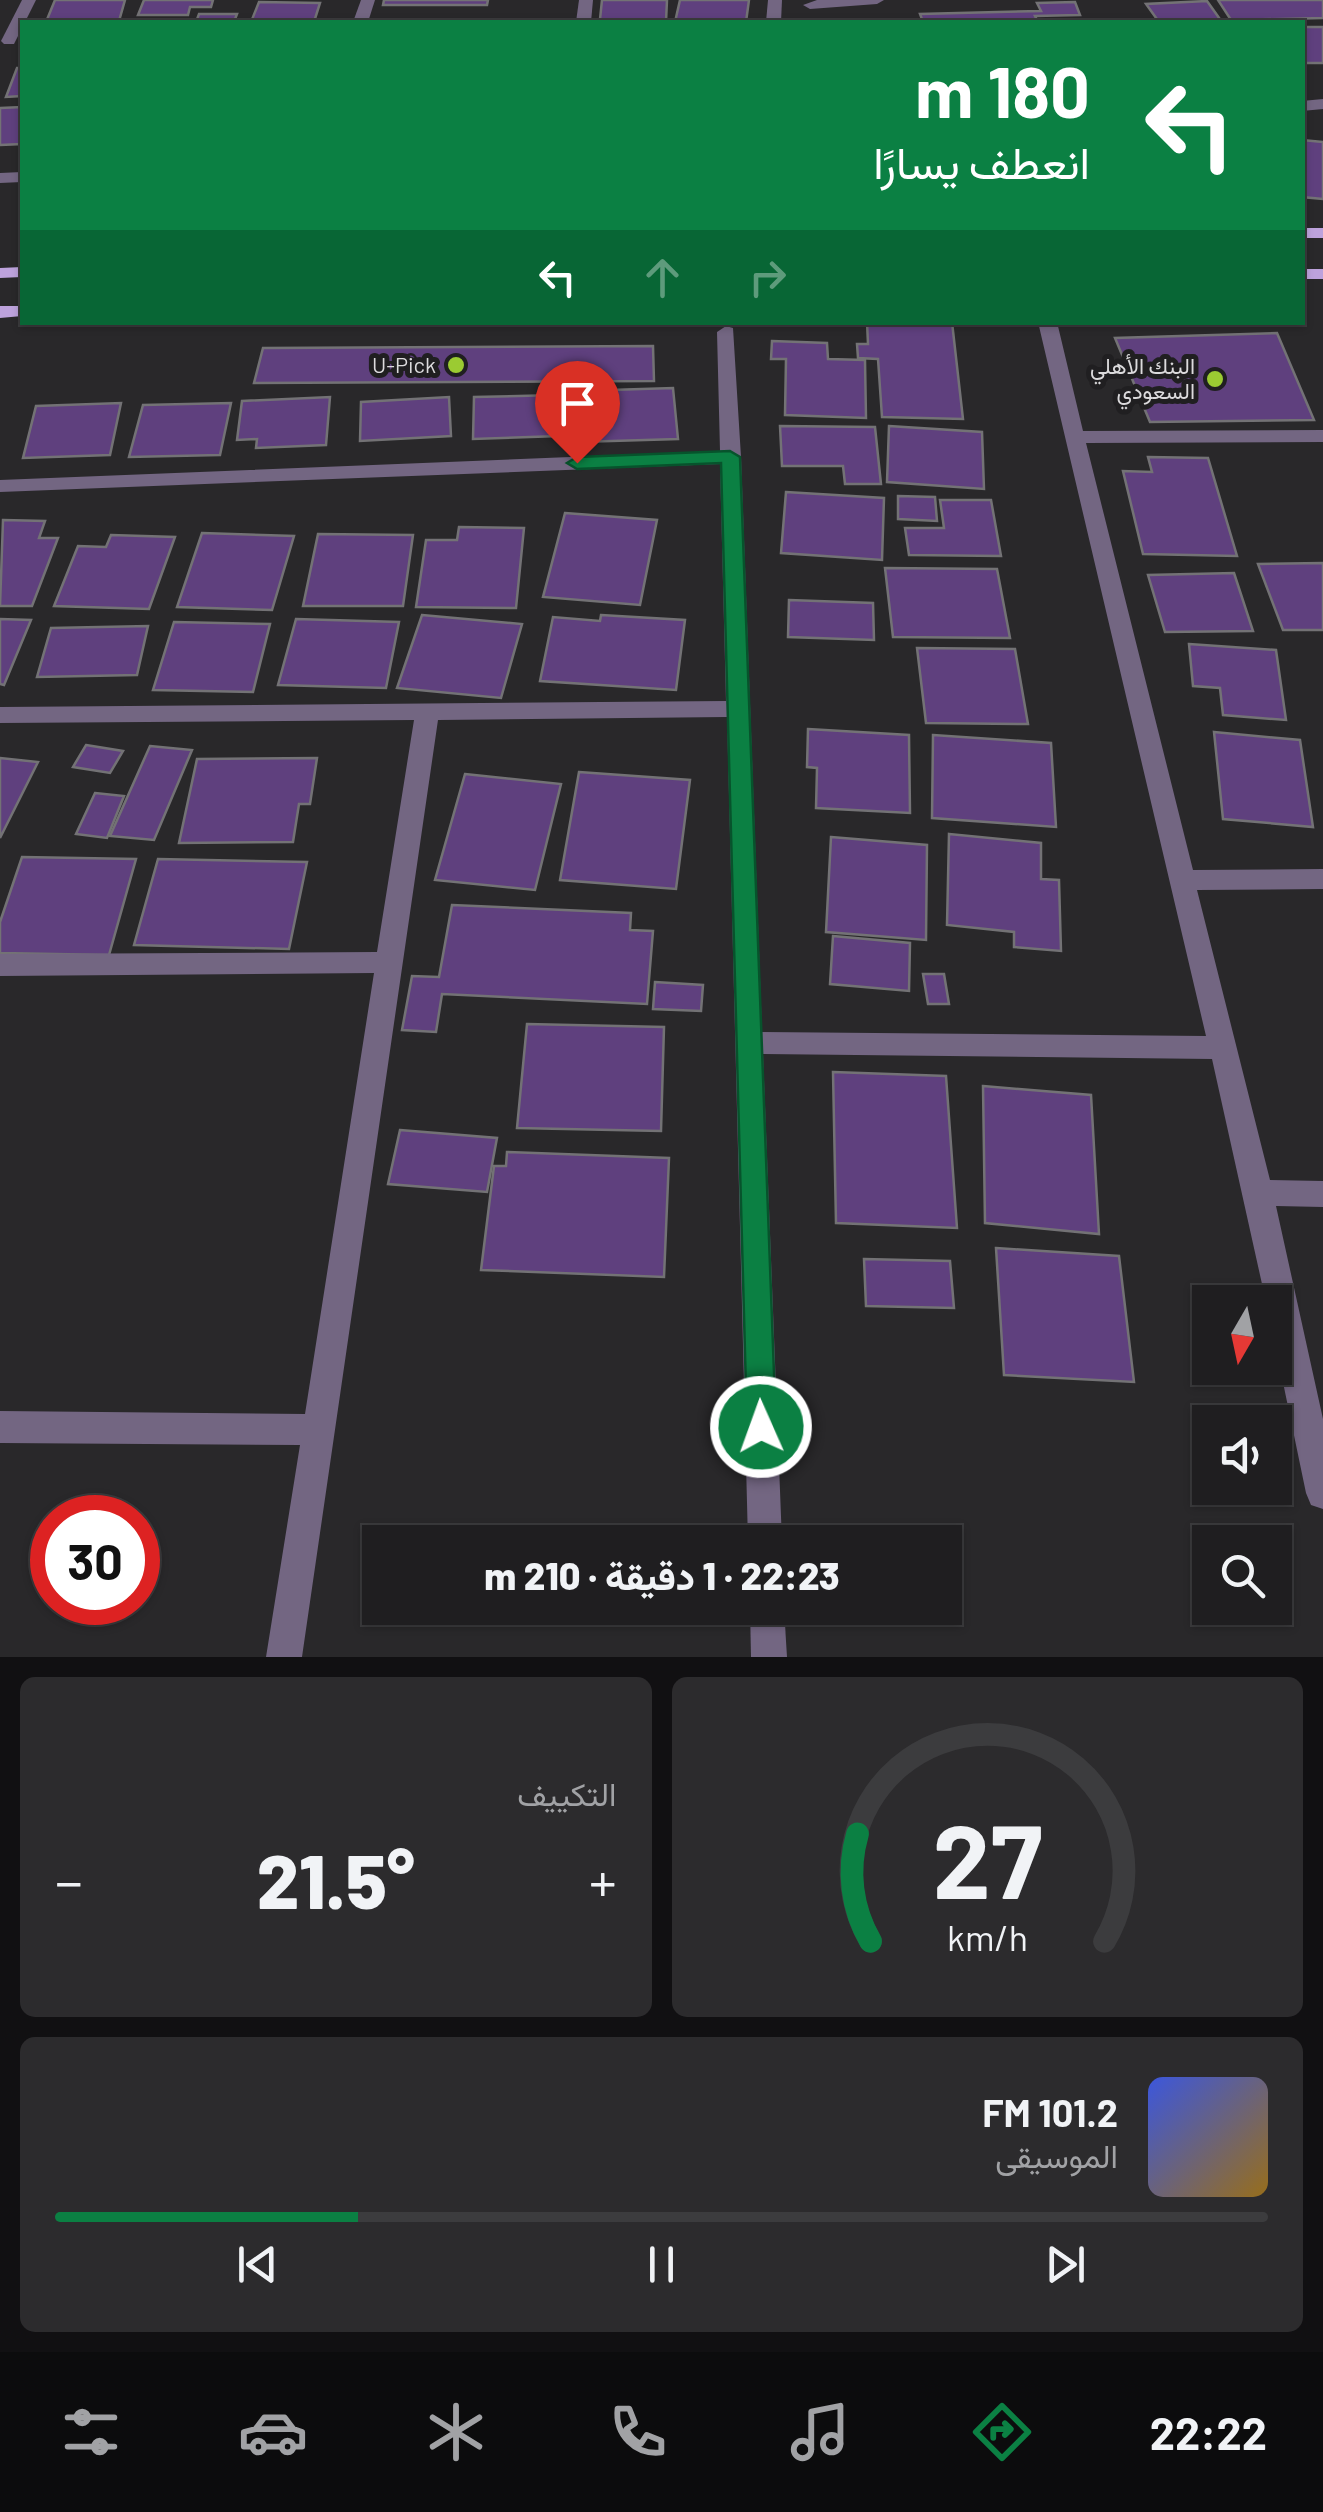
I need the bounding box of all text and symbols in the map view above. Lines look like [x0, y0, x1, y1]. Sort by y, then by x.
text: 180 m [915, 48, 1090, 132]
icon: left [1125, 60, 1255, 190]
text: انعطف يسارًا [873, 134, 1090, 188]
icon: left [530, 250, 585, 305]
icon: ahead [635, 250, 690, 305]
icon: right [740, 250, 795, 305]
place label: U-Pick [372, 351, 436, 377]
place label: البنك الأهلي السعودي [1090, 352, 1195, 410]
marker: U-Pick [445, 354, 467, 376]
pin [535, 361, 620, 464]
marker: البنك الأهلي السعودي [1204, 368, 1226, 390]
icon: arrive [550, 376, 605, 431]
north arrow [1192, 1285, 1292, 1385]
map controls [1192, 1285, 1292, 1625]
position arrow [709, 1375, 813, 1479]
button: sound [1192, 1405, 1292, 1505]
speed limit sign: 30 [30, 1495, 160, 1625]
button: search [1192, 1525, 1292, 1625]
text: 22:23 · 1 دقيقة · 210 m [484, 1552, 840, 1598]
text: التكييف [517, 1774, 617, 1812]
text: 27 [932, 1795, 1042, 1920]
text: 21.5° [257, 1834, 415, 1924]
text: − [55, 1847, 83, 1913]
text: + [589, 1847, 616, 1913]
text: km/h [947, 1915, 1028, 1958]
text: 101.2 FM [982, 2089, 1118, 2135]
text: الموسيقى [995, 2136, 1118, 2174]
icon: previous [230, 2237, 285, 2292]
icon: pause [634, 2237, 689, 2292]
icon: next [1038, 2237, 1093, 2292]
icon: filters [56, 2397, 126, 2467]
icon: car [238, 2397, 308, 2467]
icon: climate [421, 2397, 491, 2467]
icon: phone [603, 2397, 673, 2467]
icon: music [785, 2397, 855, 2467]
icon: directions [967, 2397, 1037, 2467]
text: 22:22 [1150, 2405, 1267, 2459]

